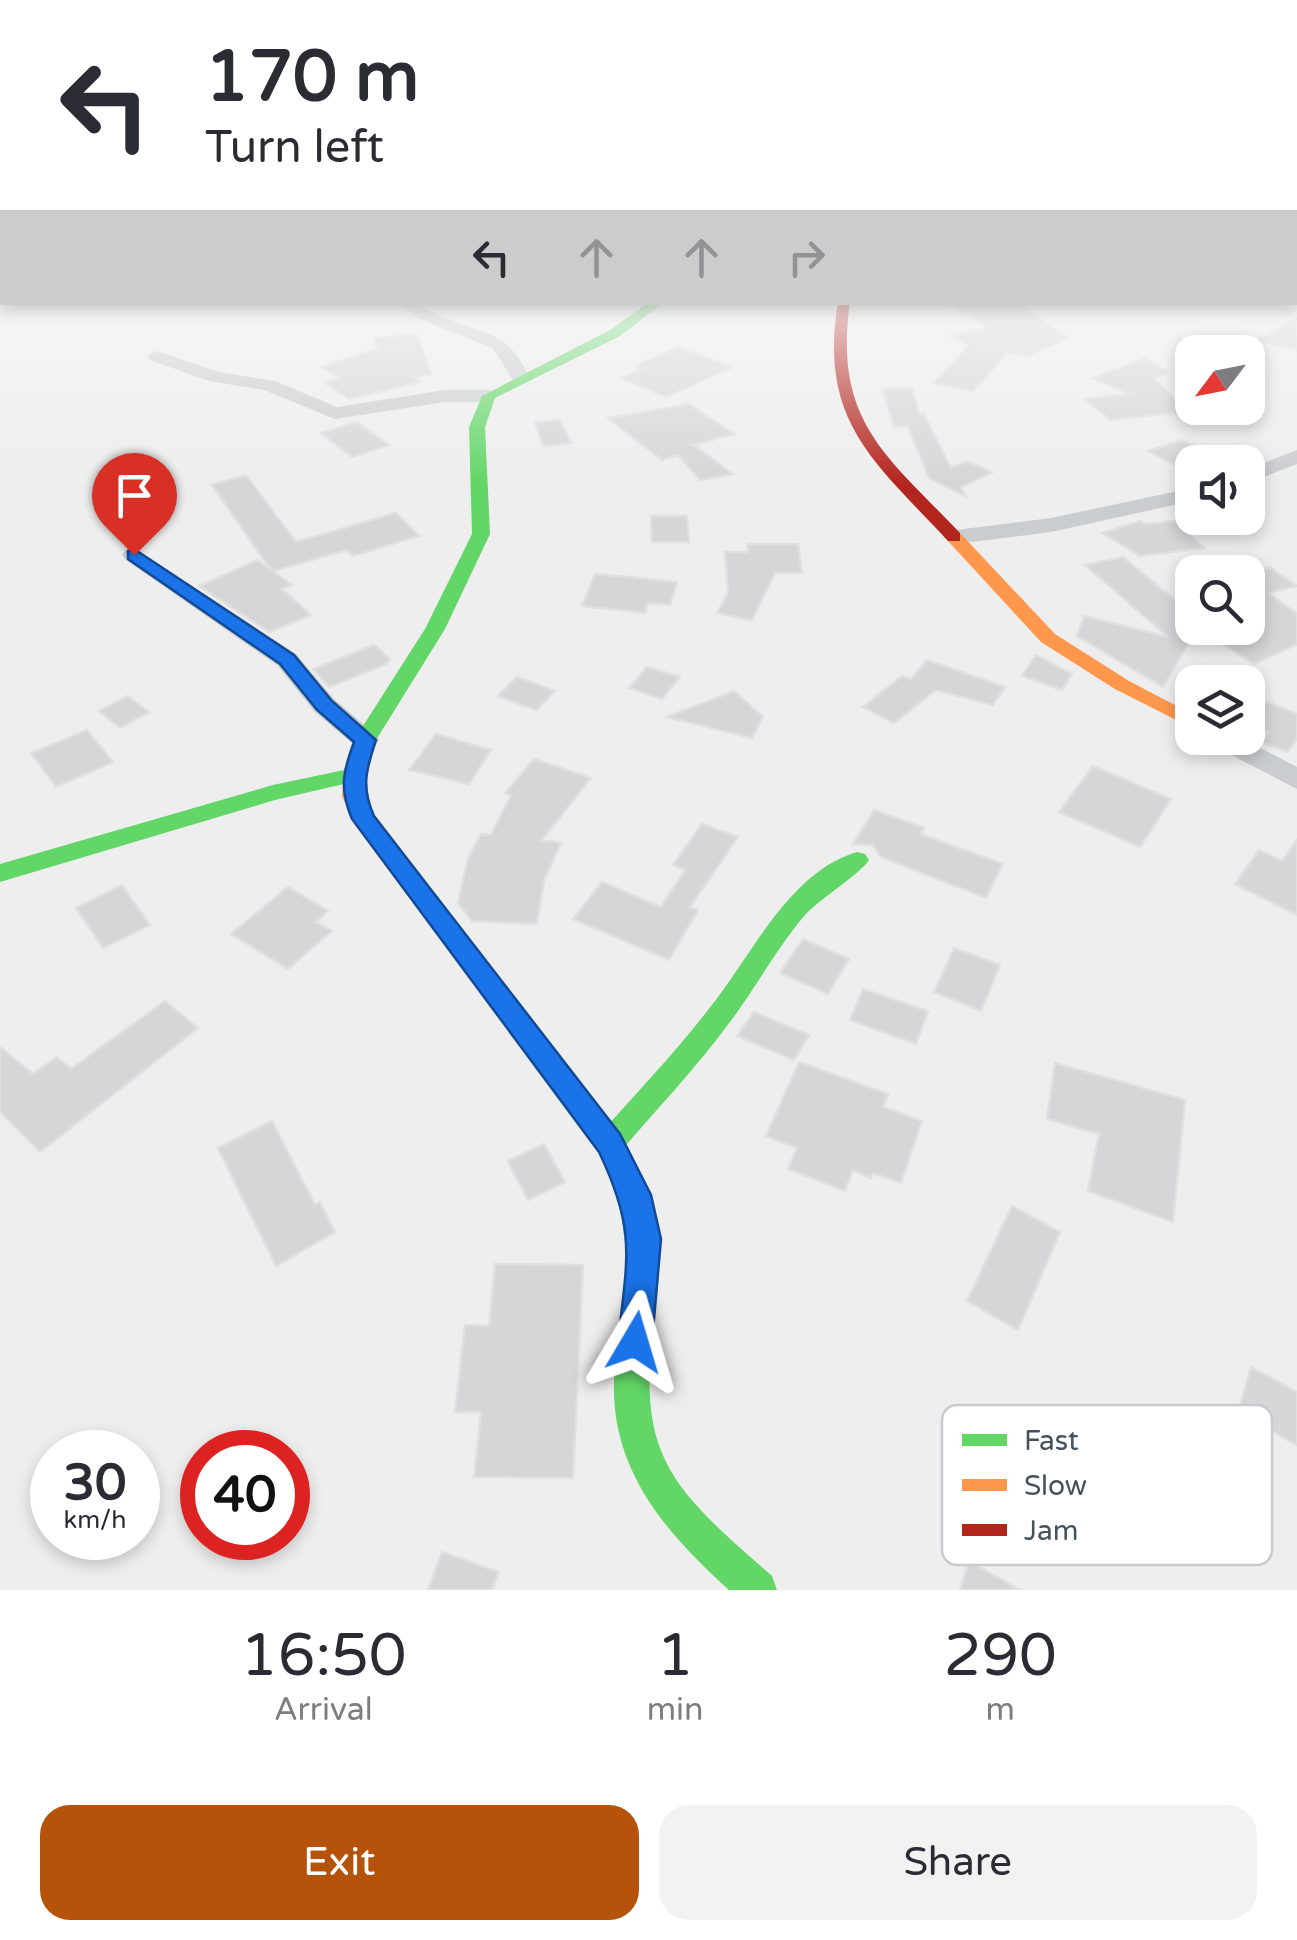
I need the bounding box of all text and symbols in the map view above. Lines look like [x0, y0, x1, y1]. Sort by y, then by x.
text: 170 m [205, 36, 419, 120]
icon: left [40, 40, 170, 170]
text: Turn left [205, 121, 384, 175]
icon: left [464, 230, 519, 285]
icon: ahead [569, 230, 624, 285]
icon: ahead [674, 230, 729, 285]
icon: right [779, 230, 834, 285]
north arrow [1175, 335, 1265, 425]
map controls [1175, 335, 1265, 755]
button: sound [1175, 445, 1265, 535]
pin [92, 453, 177, 556]
icon: arrive [107, 468, 162, 523]
button: search [1175, 555, 1265, 645]
button: layers [1175, 665, 1265, 755]
position arrow [583, 1290, 687, 1394]
legend [942, 1405, 1272, 1565]
text: Fast [1024, 1424, 1079, 1458]
speed limit sign: 40 [180, 1430, 310, 1560]
text: 30 [64, 1453, 126, 1513]
text: Slow [1024, 1469, 1087, 1503]
text: km/h [64, 1505, 126, 1535]
text: Jam [1024, 1514, 1079, 1548]
text: 16:50 [240, 1620, 407, 1692]
text: 1 [656, 1620, 694, 1692]
text: 290 [944, 1620, 1057, 1692]
text: Arrival [274, 1691, 373, 1729]
text: min [647, 1691, 704, 1729]
text: m [986, 1691, 1015, 1729]
button: Exit [40, 1805, 639, 1920]
button: Share [659, 1805, 1257, 1920]

